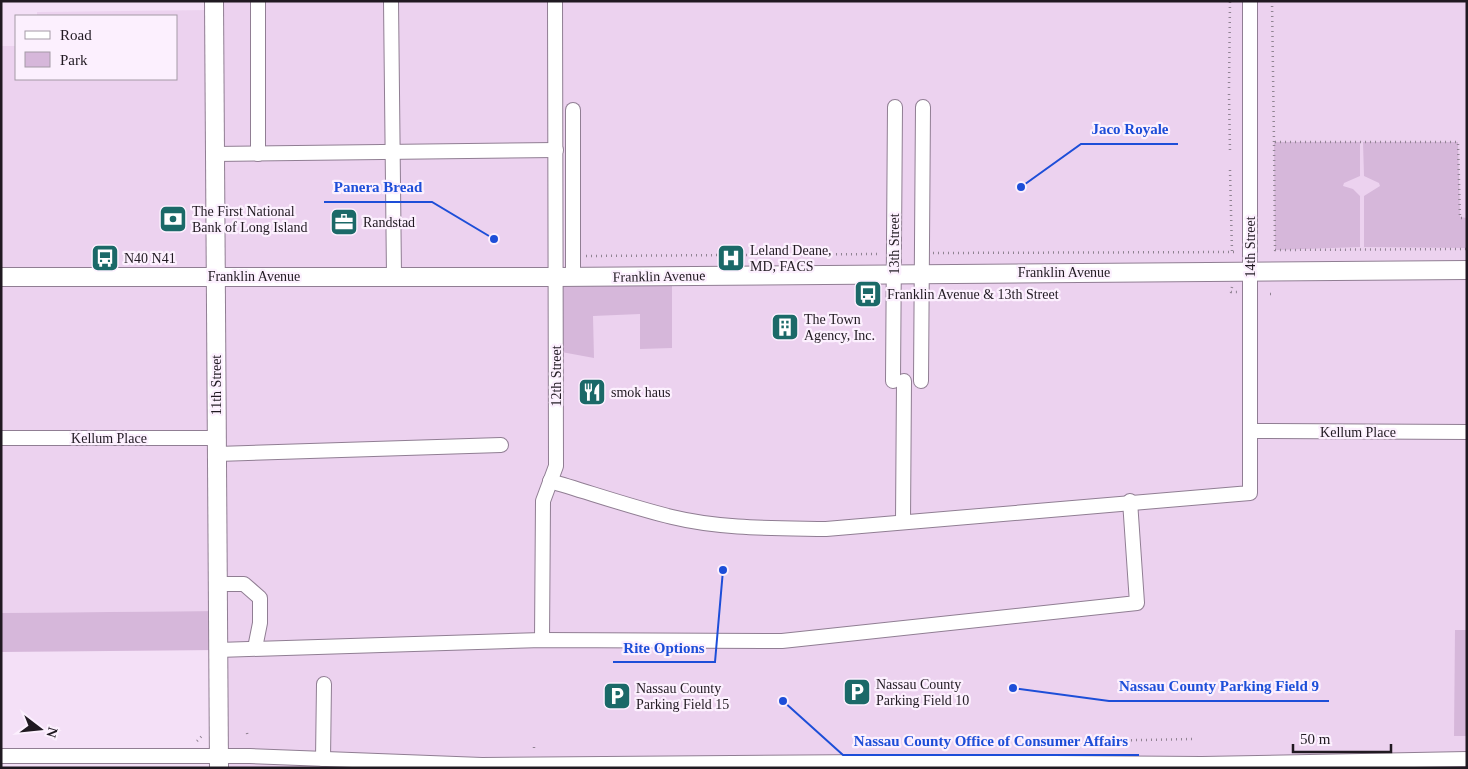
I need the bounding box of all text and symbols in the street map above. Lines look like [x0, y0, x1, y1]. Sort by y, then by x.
legend [15, 15, 178, 80]
text: Road [60, 27, 92, 43]
text: Park [60, 52, 88, 68]
callout: Jaco Royale [1081, 114, 1178, 144]
text: Jaco Royale [1091, 121, 1169, 137]
callout: Panera Bread [324, 172, 432, 202]
text: Panera Bread [334, 179, 423, 195]
bank icon: The First National Bank of Long Island [158, 204, 188, 234]
place label: The First National Bank of Long Island [192, 204, 307, 235]
office icon: Randstad [329, 207, 359, 237]
street label: 13th Street [887, 213, 902, 275]
place label: Randstad [363, 215, 415, 230]
street label: 14th Street [1243, 216, 1258, 278]
bus stop icon: N40 N41 [90, 243, 120, 273]
hospital icon: Leland Deane, MD, FACS [716, 243, 746, 273]
place label: Leland Deane, MD, FACS [750, 243, 832, 274]
place label: N40 N41 [124, 251, 176, 266]
street label: Franklin Avenue [1018, 265, 1110, 280]
street label: Franklin Avenue [613, 268, 705, 285]
street label: Franklin Avenue [208, 269, 300, 284]
bus stop icon: Franklin Avenue & 13th Street [853, 279, 883, 309]
place label: Franklin Avenue & 13th Street [887, 287, 1059, 302]
building icon: The Town Agency, Inc. [770, 312, 800, 342]
place label: The Town Agency, Inc. [804, 312, 875, 343]
street label: 12th Street [549, 345, 564, 407]
street label: 11th Street [209, 355, 224, 415]
restaurant icon: smok haus [577, 377, 607, 407]
place label: smok haus [611, 385, 671, 400]
street label: Kellum Place [1320, 425, 1396, 440]
street label: Kellum Place [71, 431, 147, 446]
callout: Rite Options [613, 632, 715, 662]
text: Rite Options [623, 640, 705, 656]
callout: Nassau County Parking Field 9 [1109, 671, 1329, 701]
parking icon: Nassau County Parking Field 10 [842, 677, 872, 707]
place label: Nassau County Parking Field 10 [876, 677, 969, 708]
text: Nassau County Parking Field 9 [1119, 678, 1319, 694]
parking icon: Nassau County Parking Field 15 [602, 681, 632, 711]
place label: Nassau County Parking Field 15 [636, 681, 729, 712]
north arrow [15, 704, 65, 754]
scale bar [1293, 722, 1390, 754]
callout: Nassau County Office of Consumer Affairs [843, 725, 1139, 755]
text: N [43, 726, 61, 739]
text: 50 m [1300, 731, 1331, 747]
text: Nassau County Office of Consumer Affairs [854, 733, 1128, 749]

